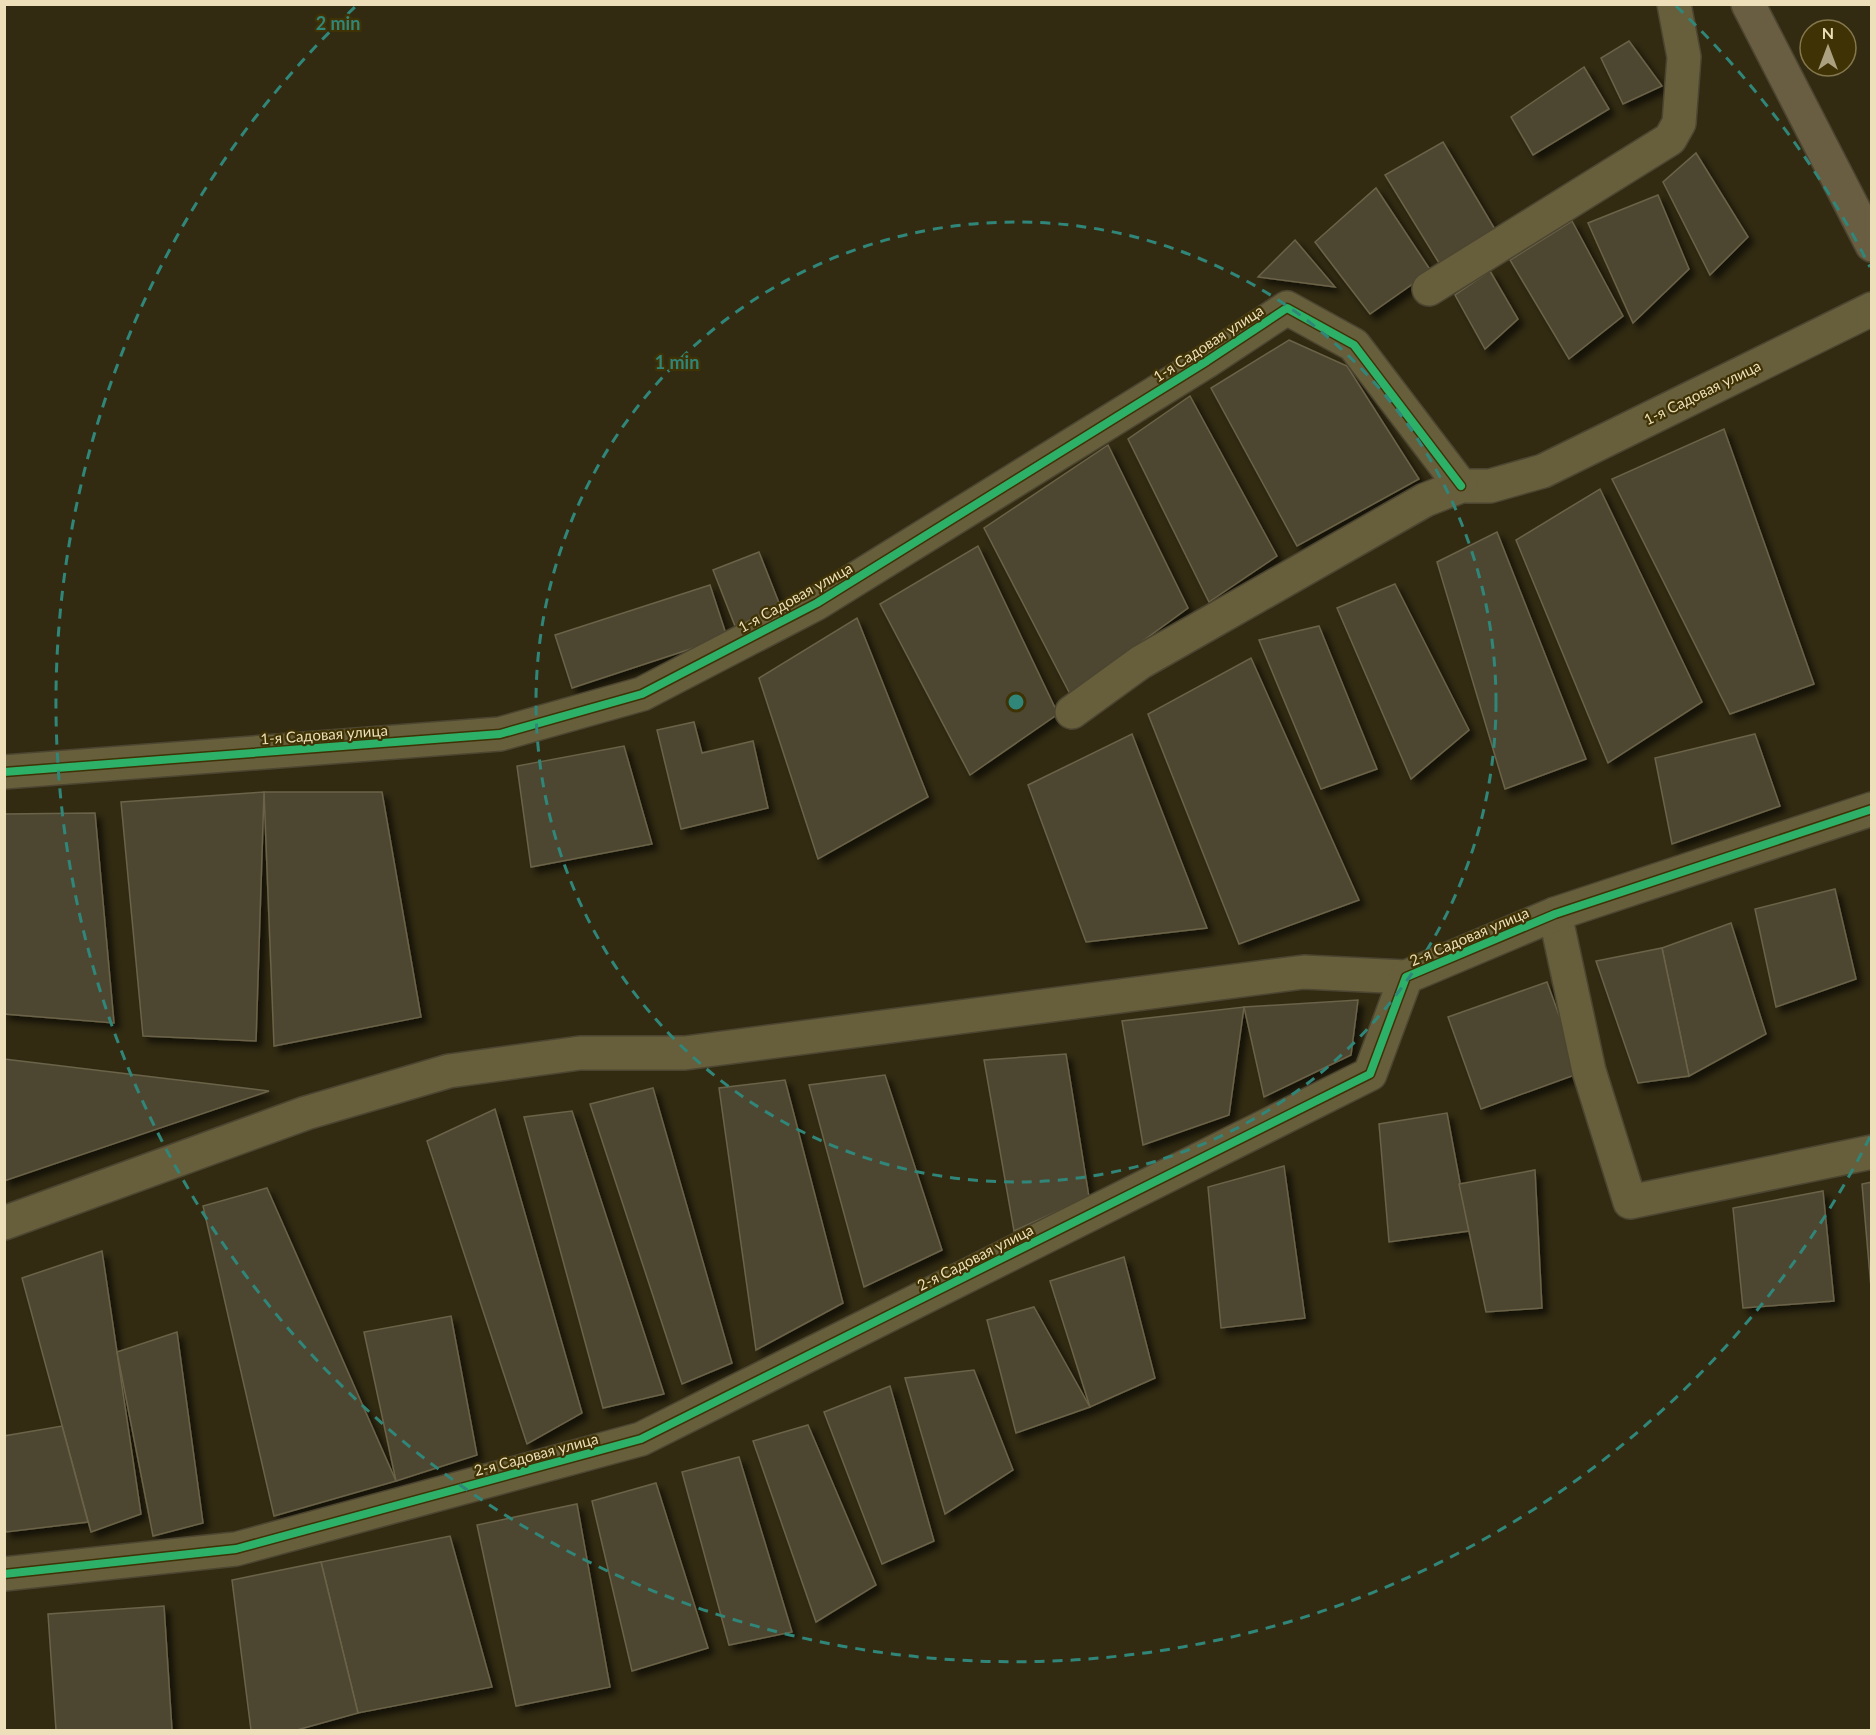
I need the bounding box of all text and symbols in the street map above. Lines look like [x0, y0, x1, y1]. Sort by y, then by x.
text: 2 min [316, 12, 360, 34]
north arrow [1798, 18, 1858, 78]
text: N [1822, 23, 1834, 42]
street label: 1-я Садовая улица [1150, 301, 1266, 385]
text: 1 min [655, 351, 699, 373]
street label: 1-я Садовая улица [1641, 356, 1763, 428]
street label: 1-я Садовая улица [735, 558, 855, 636]
centre of rings [1006, 692, 1026, 712]
street label: 1-я Садовая улица [260, 721, 388, 747]
street label: 2-я Садовая улица [1407, 903, 1531, 969]
street label: 2-я Садовая улица [914, 1220, 1036, 1294]
street label: 2-я Садовая улица [472, 1429, 600, 1479]

